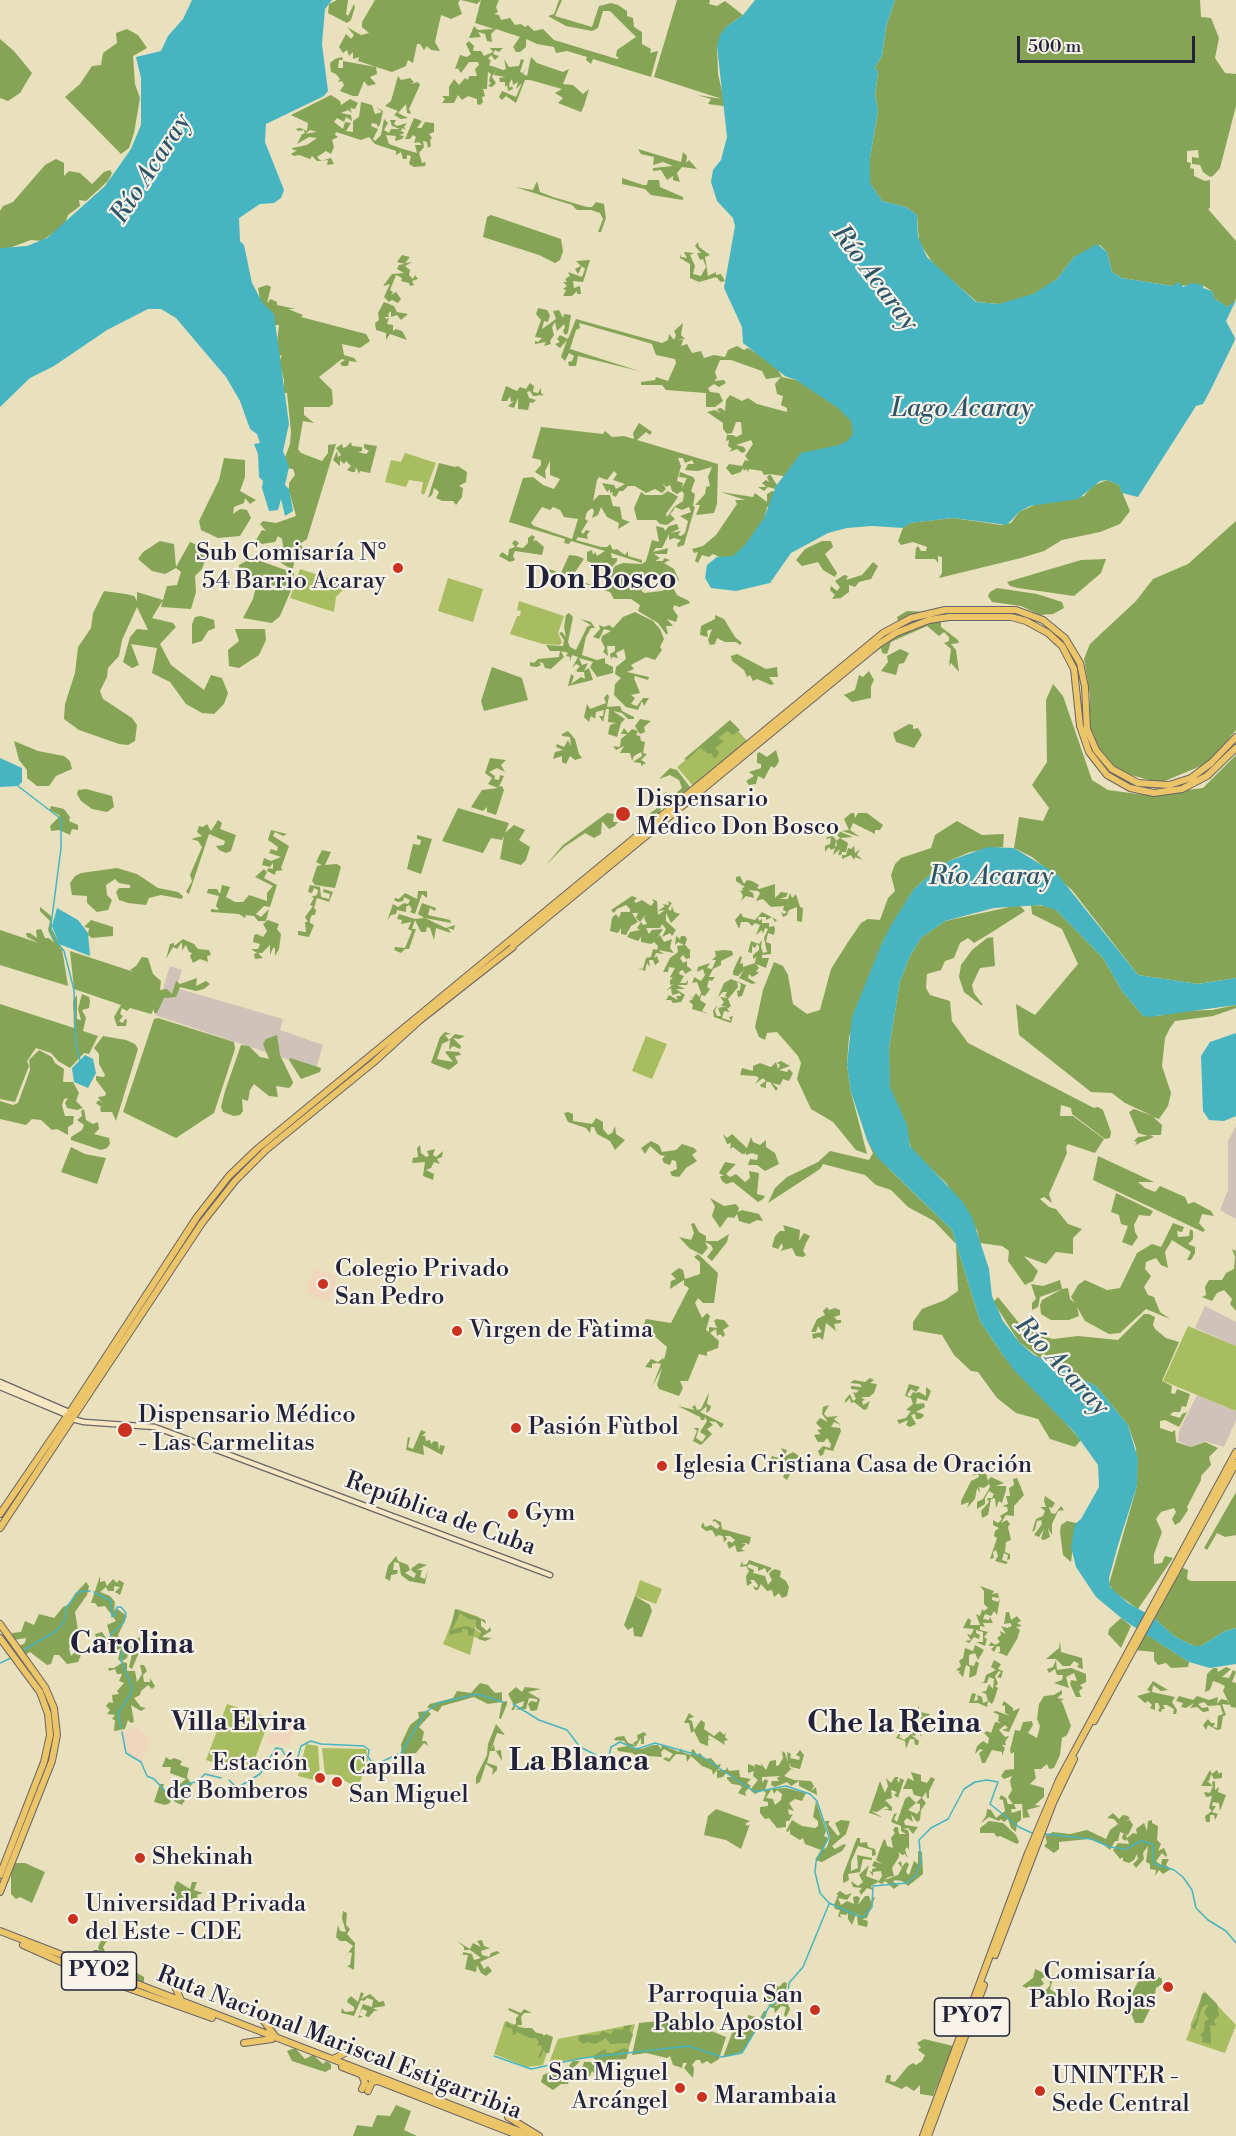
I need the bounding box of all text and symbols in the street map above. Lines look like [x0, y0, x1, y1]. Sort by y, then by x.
scale bar [1020, 24, 1198, 62]
text: 500 m [1028, 35, 1081, 58]
water label: Río Acaray [105, 108, 199, 230]
water label: Río Acaray [824, 220, 924, 338]
water label: Lago Acaray [891, 394, 1033, 426]
place label: Sub Comisaría N° 54 Barrio Acaray [196, 540, 386, 596]
marker: Sub Comisaría N° 54 Barrio Acaray [391, 561, 405, 575]
district label: Don Bosco [525, 563, 677, 599]
place label: Dispensario Médico Don Bosco [636, 786, 839, 842]
marker: Dispensario Médico Don Bosco [614, 805, 632, 823]
water label: Río Acaray [929, 862, 1053, 894]
place label: Colegio Privado San Pedro [335, 1256, 509, 1312]
marker: Colegio Privado San Pedro [316, 1277, 330, 1291]
water label: Río Acaray [1007, 1311, 1115, 1423]
place label: Vìrgen de Fàtima [469, 1317, 653, 1345]
marker: Vìrgen de Fàtima [450, 1324, 464, 1338]
place label: Dispensario Médico - Las Carmelitas [138, 1402, 356, 1458]
place label: Pasión Fùtbol [528, 1414, 679, 1442]
marker: Dispensario Médico - Las Carmelitas [116, 1421, 134, 1439]
marker: Pasión Fùtbol [509, 1421, 523, 1435]
place label: Iglesia Cristiana Casa de Oración [674, 1452, 1032, 1480]
marker: Iglesia Cristiana Casa de Oración [655, 1459, 669, 1473]
street label: República de Cuba [341, 1467, 539, 1563]
place label: Gym [525, 1500, 575, 1528]
marker: Gym [506, 1507, 520, 1521]
district label: Carolina [70, 1628, 194, 1664]
district label: Che la Reina [807, 1707, 981, 1743]
district label: Villa Elvira [172, 1708, 306, 1740]
district label: La Blanca [509, 1745, 649, 1781]
place label: Estación de Bomberos [166, 1750, 308, 1806]
place label: Capilla San Miguel [349, 1754, 469, 1810]
marker: Estación de Bomberos [313, 1771, 327, 1785]
marker: Capilla San Miguel [330, 1775, 344, 1789]
place label: Shekinah [152, 1844, 253, 1872]
marker: Shekinah [133, 1851, 147, 1865]
place label: Universidad Privada del Este - CDE [85, 1891, 306, 1947]
marker: Universidad Privada del Este - CDE [66, 1912, 80, 1926]
road number: PY02 [62, 1952, 136, 1990]
place label: Comisaría Pablo Rojas [1029, 1959, 1156, 2015]
street label: Ruta Nacional Mariscal Estigarribia [153, 1961, 525, 2127]
marker: Comisaría Pablo Rojas [1161, 1980, 1175, 1994]
place label: Parroquia San Pablo Apostol [648, 1982, 803, 2038]
road number: PY07 [934, 1998, 1010, 2036]
marker: Parroquia San Pablo Apostol [808, 2003, 822, 2017]
place label: San Miguel Arcángel [548, 2060, 668, 2116]
place label: UNINTER - Sede Central [1052, 2063, 1190, 2119]
marker: San Miguel Arcángel [673, 2081, 687, 2095]
place label: Marambaia [714, 2083, 837, 2111]
marker: UNINTER - Sede Central [1033, 2084, 1047, 2098]
marker: Marambaia [695, 2090, 709, 2104]

